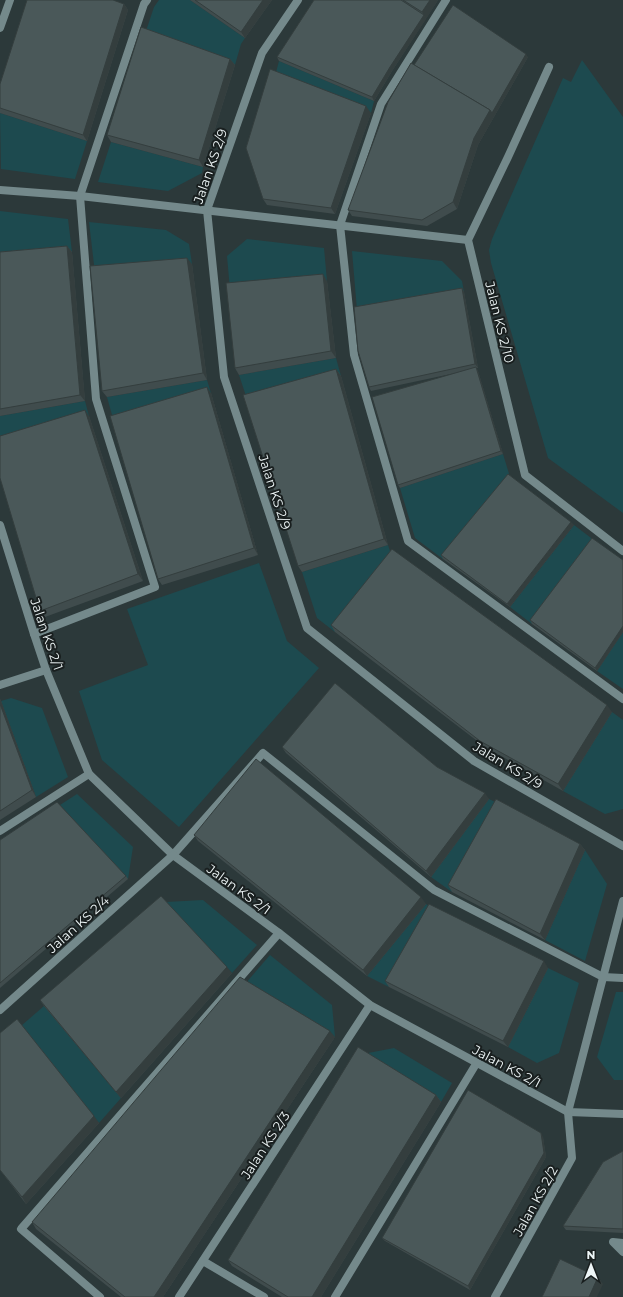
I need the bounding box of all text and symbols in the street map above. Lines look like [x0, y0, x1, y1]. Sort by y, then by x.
street label: Jalan KS 2/9 [189, 127, 230, 206]
street label: Jalan KS 2/10 [482, 279, 518, 364]
street label: Jalan KS 2/9 [255, 452, 295, 532]
street label: Jalan KS 2/1 [27, 595, 67, 672]
street label: Jalan KS 2/9 [470, 738, 546, 792]
street label: Jalan KS 2/1 [203, 860, 274, 918]
street label: Jalan KS 2/4 [43, 892, 112, 957]
street label: Jalan KS 2/1 [469, 1041, 544, 1091]
street label: Jalan KS 2/3 [237, 1108, 293, 1183]
street label: Jalan KS 2/2 [509, 1163, 561, 1240]
north arrow [571, 1245, 611, 1285]
text: N [587, 1248, 595, 1262]

